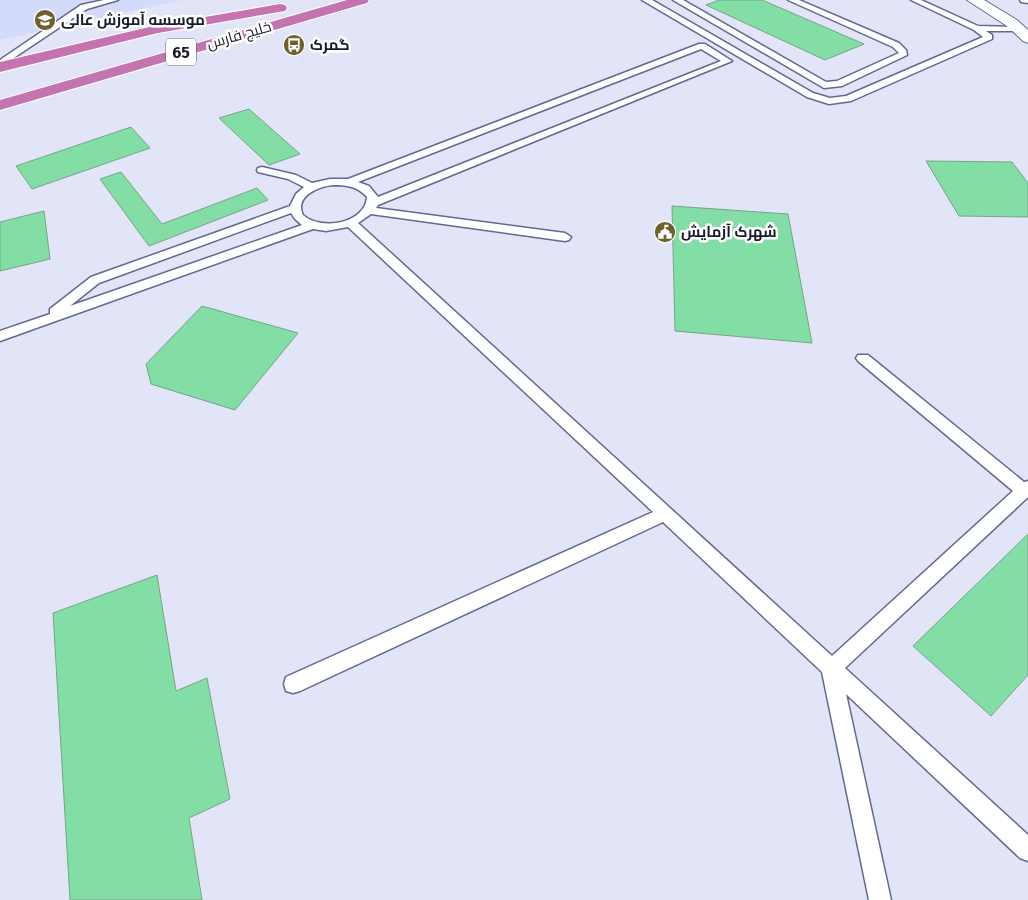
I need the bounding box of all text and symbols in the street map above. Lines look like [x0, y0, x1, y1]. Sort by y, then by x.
school or university icon: موسسه آموزش عالی [33, 8, 57, 32]
place label: موسسه آموزش عالی [61, 11, 205, 29]
street label: خلیج فارس [205, 17, 274, 55]
bus stop icon: گمرک [282, 33, 306, 57]
place label: گمرک [310, 36, 350, 54]
road number: 65 [166, 38, 196, 66]
public building icon: شهرک آزمایش [653, 220, 677, 244]
place label: شهرک آزمایش [681, 223, 777, 241]

